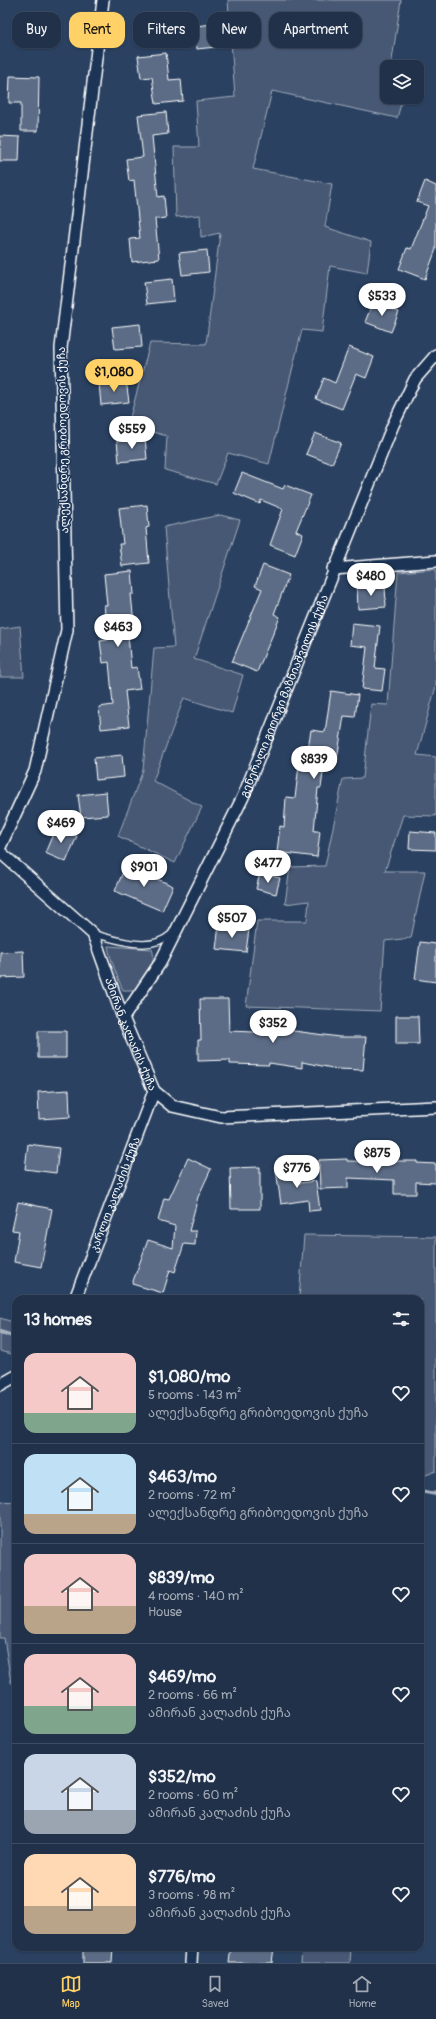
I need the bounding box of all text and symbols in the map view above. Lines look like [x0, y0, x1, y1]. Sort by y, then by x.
chip: Buy [12, 12, 61, 48]
chip: Rent [69, 12, 125, 48]
chip: Filters [133, 12, 199, 48]
chip: New [207, 12, 261, 48]
chip: Apartment [269, 12, 362, 48]
map controls [380, 60, 424, 104]
button: layers [380, 60, 424, 104]
pin: $533 [358, 283, 406, 317]
text: $533 [368, 288, 396, 304]
street label: ალექსანდრე გრიბოედოვის ქუჩა [55, 347, 71, 533]
pin: $1,080 [81, 359, 147, 393]
text: $1,080 [94, 364, 134, 380]
pin: $559 [108, 416, 156, 450]
text: $559 [118, 421, 146, 437]
pin: $480 [347, 563, 395, 597]
text: $480 [356, 568, 386, 584]
street label: გენერალი გიორგი მაზნიაშვილის ქუჩა [237, 593, 330, 799]
pin: $463 [94, 614, 142, 648]
text: $463 [103, 619, 133, 635]
pin: $839 [290, 746, 338, 780]
text: $839 [300, 751, 328, 767]
pin: $469 [37, 810, 85, 844]
text: $469 [47, 815, 75, 831]
pin: $477 [244, 850, 292, 884]
pin: $901 [120, 854, 168, 888]
text: $477 [254, 855, 282, 871]
text: $901 [130, 859, 158, 875]
pin: $507 [208, 905, 256, 939]
text: $507 [217, 910, 247, 926]
street label: ამირან კალაძის ქუჩა [103, 976, 160, 1093]
pin: $352 [249, 1010, 297, 1044]
text: $352 [259, 1015, 287, 1031]
street label: კარლო კალაძის ქუჩა [87, 1135, 143, 1254]
pin: $875 [353, 1140, 401, 1174]
text: $875 [363, 1145, 391, 1161]
pin: $776 [273, 1155, 321, 1189]
text: $776 [283, 1160, 311, 1176]
icon: filters [390, 1308, 412, 1330]
text: 13 homes [24, 1309, 92, 1330]
text: $1,080/mo [148, 1366, 230, 1387]
icon: home [56, 1369, 104, 1417]
icon: heart [390, 1382, 412, 1404]
text: 5 rooms · 143 m² [148, 1387, 242, 1403]
text: ალექსანდრე გრიბოედოვის ქუჩა [148, 1405, 368, 1421]
text: $463/mo [148, 1466, 217, 1487]
icon: home [56, 1470, 104, 1518]
icon: heart [390, 1483, 412, 1505]
text: 2 rooms · 72 m² [148, 1487, 236, 1503]
text: ალექსანდრე გრიბოედოვის ქუჩა [148, 1505, 368, 1521]
text: $839/mo [148, 1567, 214, 1588]
icon: home [56, 1570, 104, 1618]
icon: heart [390, 1583, 412, 1605]
text: 4 rooms · 140 m² [148, 1588, 244, 1604]
text: House [148, 1604, 182, 1620]
text: $469/mo [148, 1666, 216, 1687]
icon: home [56, 1670, 104, 1718]
icon: heart [390, 1683, 412, 1705]
text: 2 rooms · 66 m² [148, 1687, 237, 1703]
text: ამირან კალაძის ქუჩა [148, 1705, 291, 1721]
text: $352/mo [148, 1766, 216, 1787]
icon: home [56, 1770, 104, 1818]
icon: heart [390, 1783, 412, 1805]
text: 2 rooms · 60 m² [148, 1787, 238, 1803]
text: ამირან კალაძის ქუჩა [148, 1805, 291, 1821]
text: $776/mo [148, 1866, 215, 1887]
icon: home [56, 1870, 104, 1918]
icon: heart [390, 1883, 412, 1905]
text: 3 rooms · 98 m² [148, 1887, 235, 1903]
text: ამირან კალაძის ქუჩა [148, 1905, 291, 1921]
tab: Map [60, 1973, 82, 2010]
tab: Saved [201, 1973, 229, 2010]
tab: Home [348, 1973, 376, 2010]

